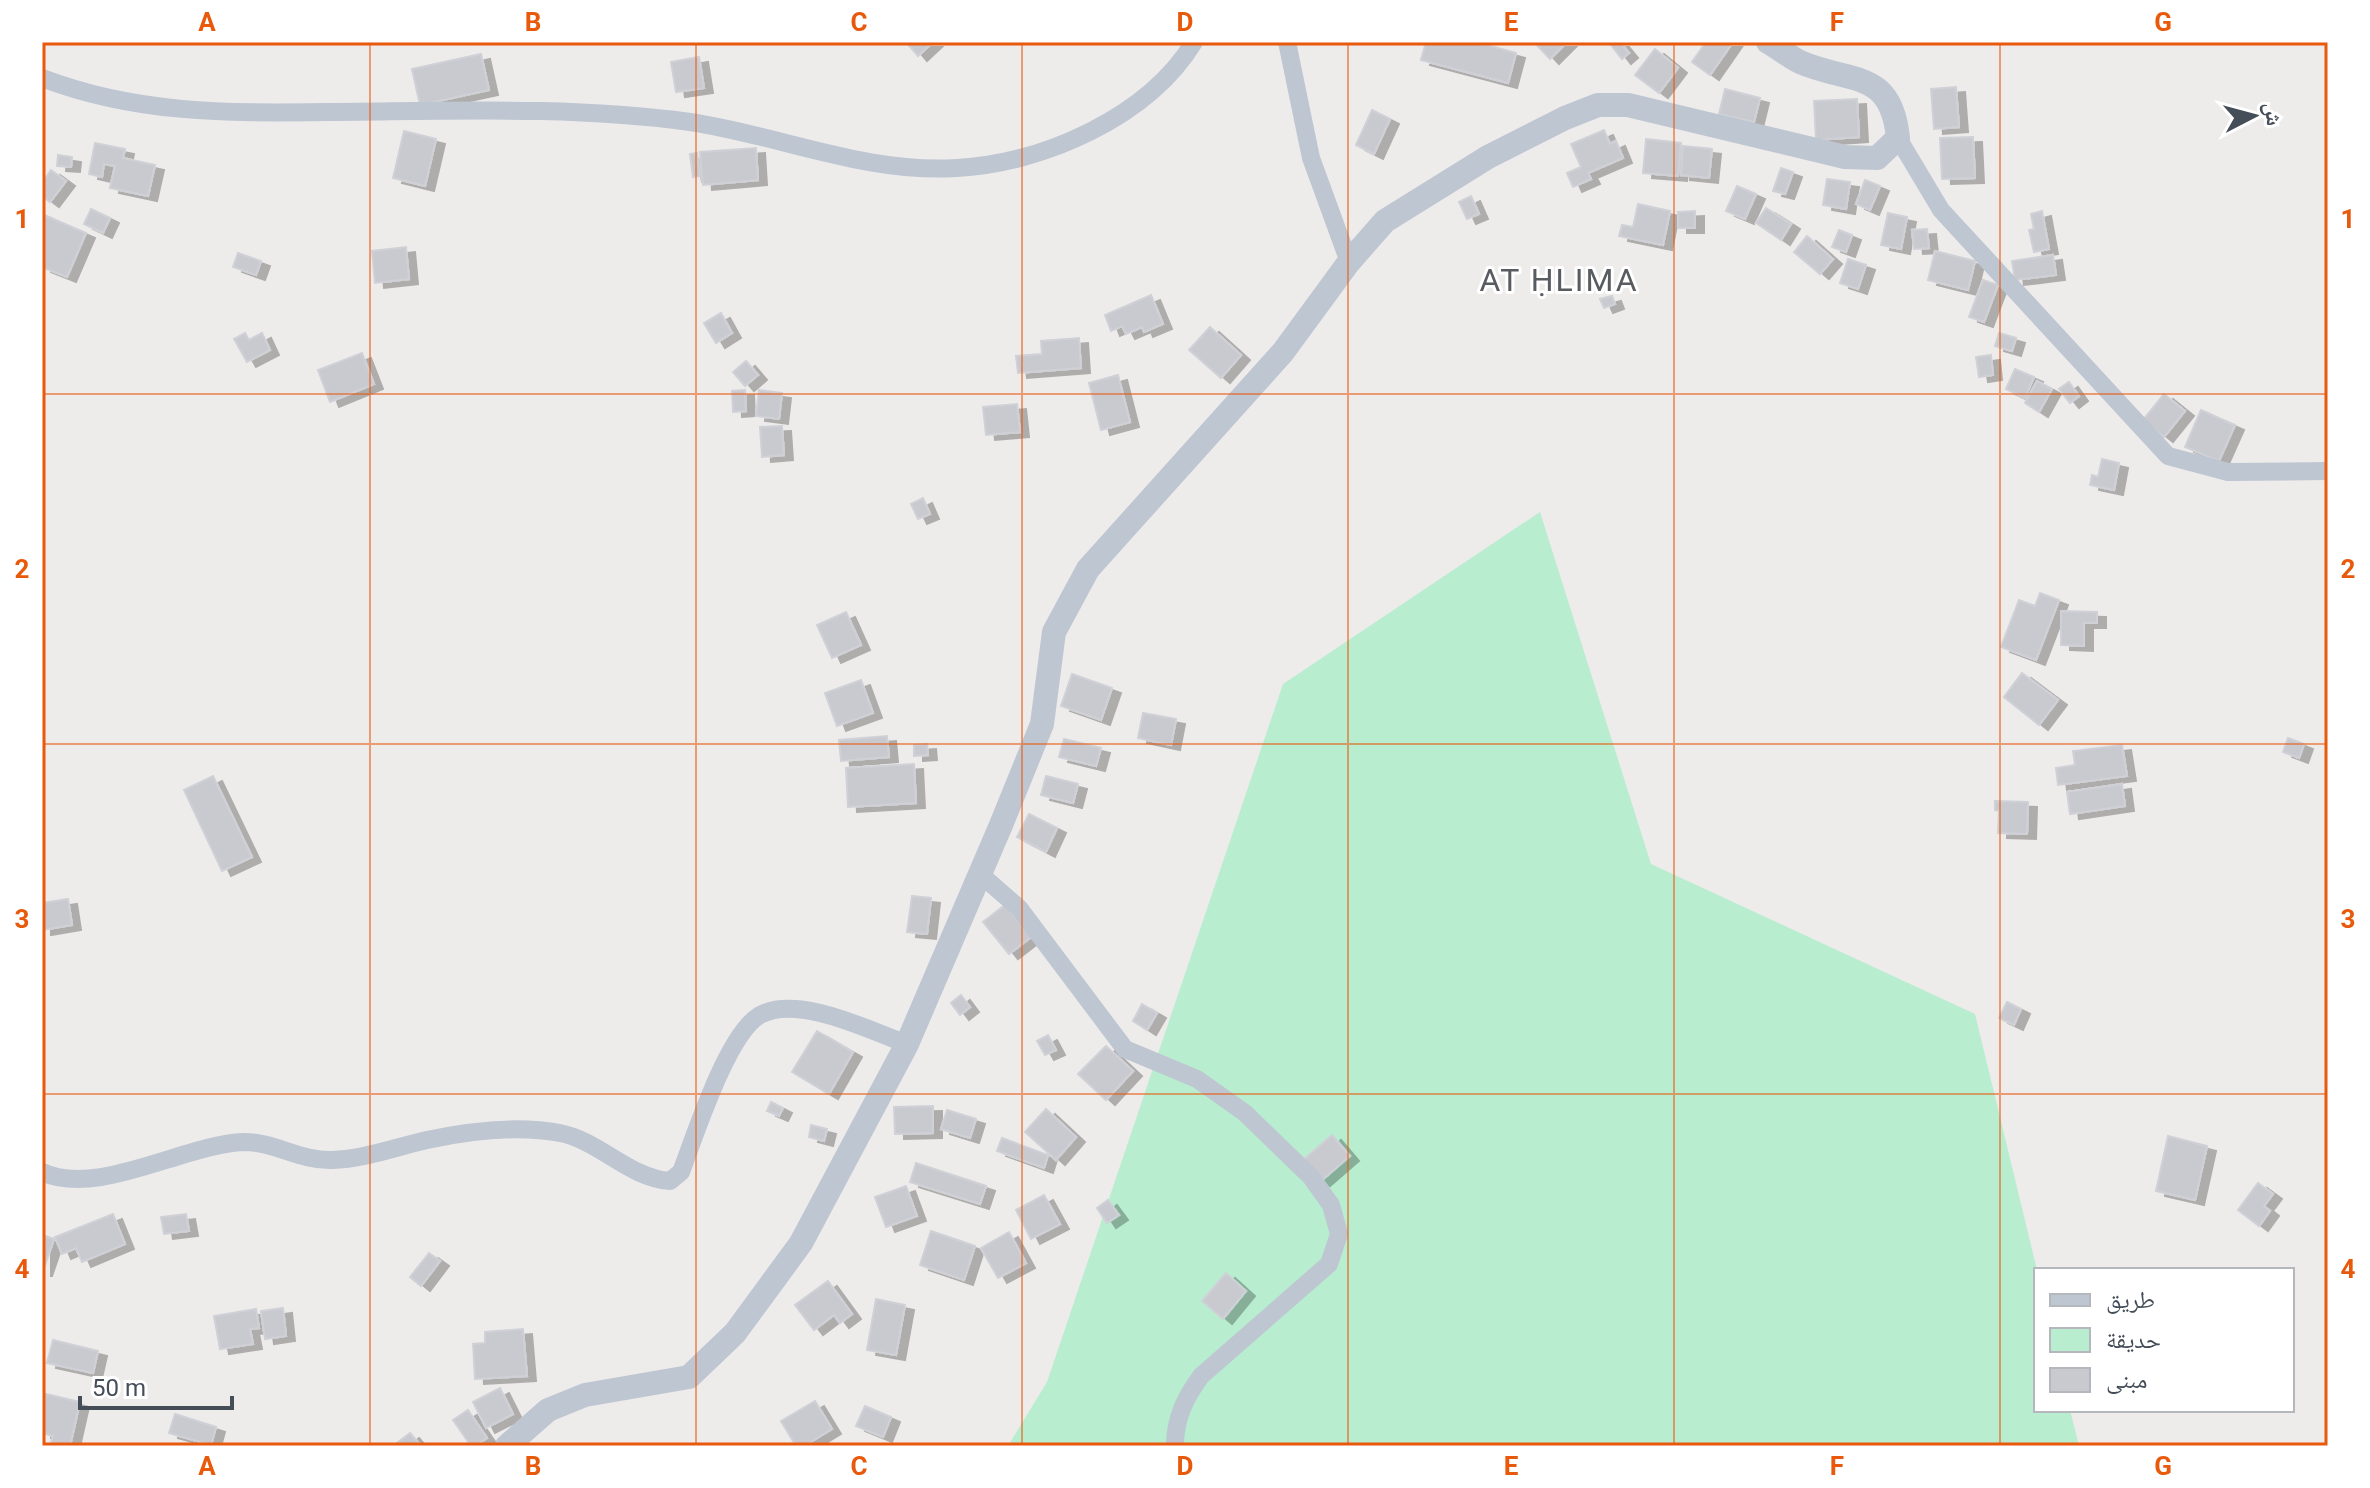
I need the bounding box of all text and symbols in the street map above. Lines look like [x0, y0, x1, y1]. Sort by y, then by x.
text: A [198, 7, 216, 37]
text: B [525, 7, 541, 37]
text: C [850, 7, 868, 37]
text: D [1177, 7, 1193, 37]
text: E [1504, 7, 1519, 37]
text: F [1830, 7, 1844, 37]
text: G [2154, 7, 2172, 37]
north arrow [2214, 76, 2294, 156]
text: ش [2259, 101, 2287, 127]
text: 1 [15, 204, 29, 234]
text: 1 [2341, 204, 2355, 234]
district label: AT ḤLIMA [1479, 261, 1639, 299]
text: 2 [15, 554, 29, 584]
text: 2 [2341, 554, 2355, 584]
text: 3 [15, 904, 29, 934]
text: 3 [2341, 904, 2355, 934]
text: 4 [15, 1254, 30, 1284]
text: 4 [2341, 1254, 2356, 1284]
legend [2034, 1268, 2294, 1412]
text: طريق [2106, 1286, 2155, 1314]
text: حديقة [2106, 1326, 2161, 1354]
scale bar [80, 1360, 232, 1410]
text: مبنى [2106, 1366, 2147, 1394]
text: 50 m [92, 1374, 146, 1402]
text: A [198, 1451, 216, 1481]
text: B [525, 1451, 541, 1481]
text: C [850, 1451, 868, 1481]
text: D [1177, 1451, 1193, 1481]
text: E [1504, 1451, 1519, 1481]
text: F [1830, 1451, 1844, 1481]
text: G [2154, 1451, 2172, 1481]

